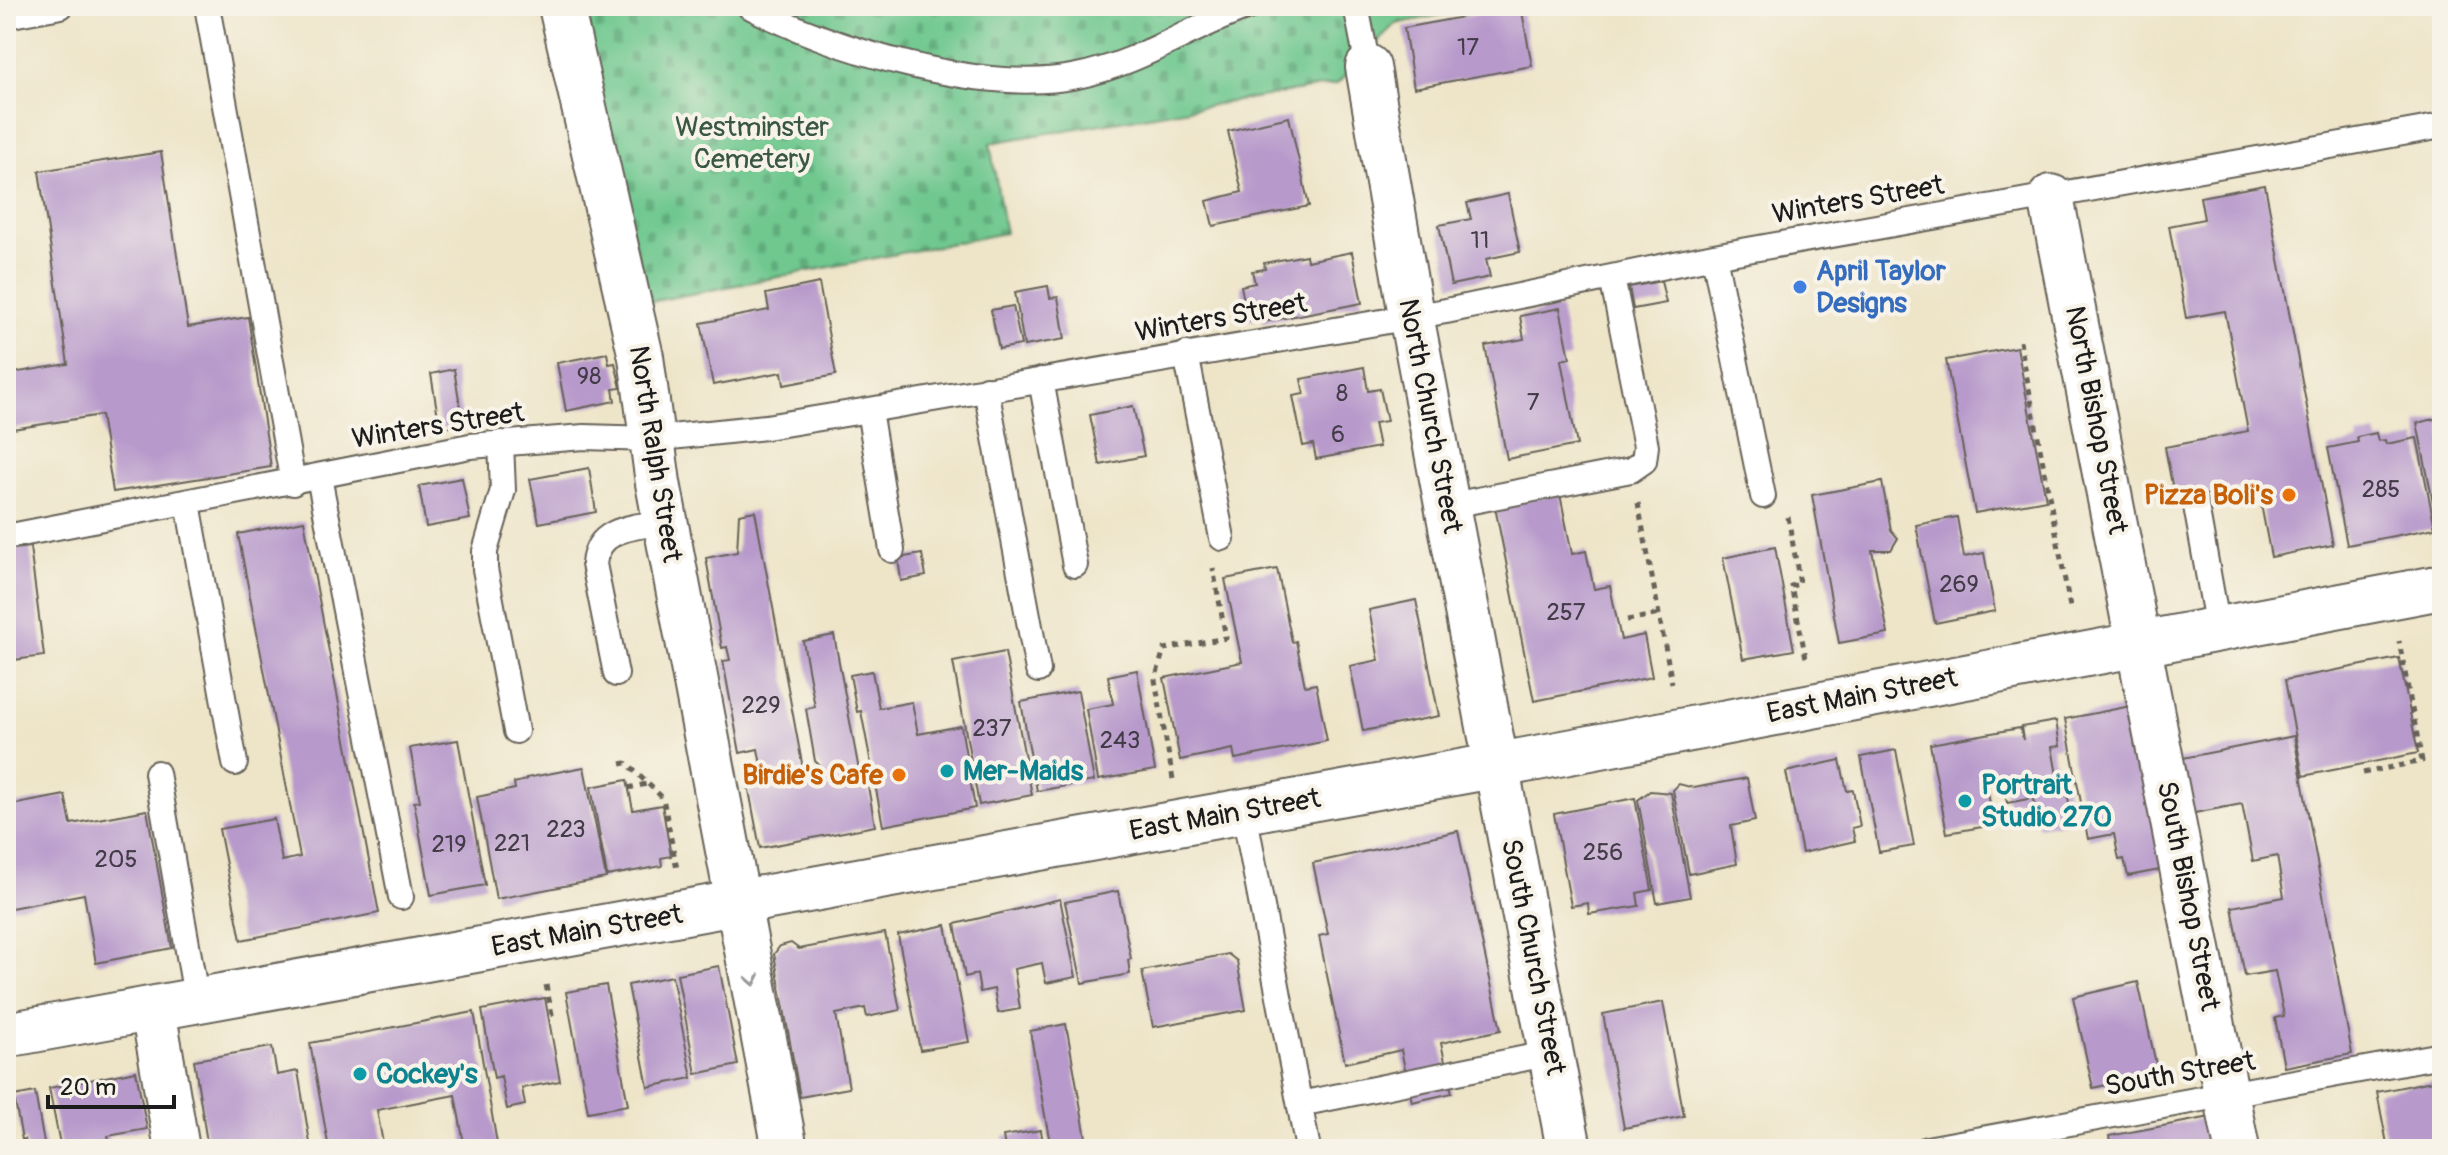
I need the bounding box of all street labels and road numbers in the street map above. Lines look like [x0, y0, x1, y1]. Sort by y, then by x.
street label: Winters Street [1769, 168, 1947, 232]
street label: Winters Street [1132, 286, 1310, 350]
street label: North Church Street [1390, 296, 1470, 537]
street label: North Bishop Street [2057, 303, 2135, 538]
street label: North Ralph Street [621, 343, 690, 565]
street label: Winters Street [349, 395, 527, 457]
street label: East Main Street [1764, 660, 1961, 732]
street label: South Bishop Street [2149, 778, 2228, 1014]
street label: East Main Street [1127, 781, 1324, 849]
street label: South Church Street [1493, 836, 1573, 1079]
street label: East Main Street [489, 897, 686, 965]
street label: South Street [2102, 1043, 2259, 1104]

